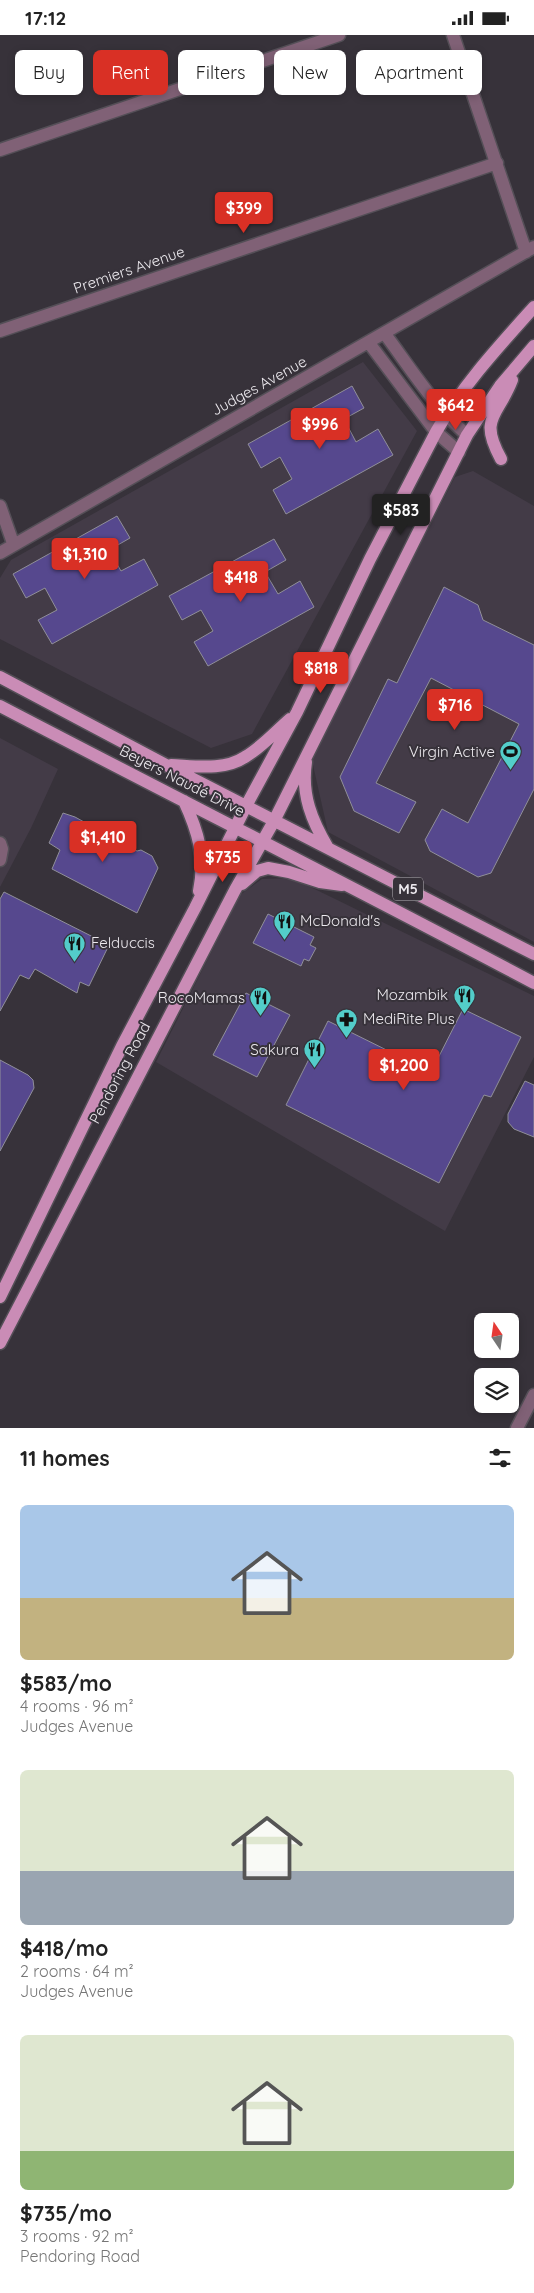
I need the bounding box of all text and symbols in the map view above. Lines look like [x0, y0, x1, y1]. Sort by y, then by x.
text: 17:12 [25, 6, 66, 30]
chip: Buy [15, 50, 83, 95]
chip: Rent [93, 50, 168, 95]
chip: Filters [178, 50, 264, 95]
chip: New [274, 50, 346, 95]
chip: Apartment [356, 50, 482, 95]
pin: $399 [214, 191, 274, 234]
text: $399 [226, 198, 262, 218]
street label: Premiers Avenue [71, 242, 187, 297]
street label: Judges Avenue [208, 352, 310, 420]
pin: $642 [426, 389, 486, 431]
text: $642 [438, 395, 474, 415]
pin: $996 [290, 407, 350, 450]
text: $996 [302, 414, 338, 434]
pin: $583 [371, 493, 431, 536]
text: $583 [383, 500, 419, 520]
pin: $1,310 [44, 537, 126, 580]
text: $1,310 [63, 544, 107, 564]
pin: $418 [211, 561, 271, 603]
text: $418 [224, 567, 258, 587]
pin: $818 [291, 651, 351, 694]
text: $818 [304, 658, 338, 678]
pin: $716 [425, 689, 485, 731]
text: $716 [438, 695, 472, 715]
sports icon: Virgin Active [499, 740, 523, 771]
street label: Beyers Naudé Drive [116, 741, 248, 820]
place label: Virgin Active [409, 742, 495, 761]
pin: $1,410 [62, 821, 144, 863]
text: $1,410 [80, 827, 126, 847]
pin: $735 [193, 841, 253, 883]
text: $735 [205, 847, 241, 867]
road number: M5 [393, 877, 423, 901]
restaurant icon: McDonald's [272, 909, 296, 940]
place label: McDonald's [300, 911, 380, 930]
restaurant icon: Felduccis [63, 931, 87, 962]
place label: Felduccis [91, 933, 155, 952]
restaurant icon: Mozambik [452, 983, 476, 1014]
place label: Mozambik [376, 985, 448, 1004]
restaurant icon: RocoMamas [249, 986, 273, 1017]
place label: RocoMamas [158, 988, 245, 1007]
pharmacy icon: MediRite Plus [335, 1007, 359, 1038]
place label: MediRite Plus [363, 1009, 455, 1028]
street label: Pendoring Road [85, 1019, 154, 1127]
restaurant icon: Sakura [303, 1038, 327, 1069]
place label: Sakura [250, 1040, 299, 1059]
pin: $1,200 [363, 1049, 445, 1091]
text: $1,200 [380, 1055, 428, 1075]
north arrow [474, 1313, 519, 1357]
map controls [474, 1313, 519, 1413]
button: layers [474, 1368, 519, 1413]
icon: filters [486, 1444, 514, 1472]
text: 11 homes [20, 1445, 110, 1471]
icon: home [222, 1538, 312, 1628]
text: $583/mo [20, 1670, 112, 1696]
text: 4 rooms · 96 m² [20, 1696, 133, 1716]
text: Judges Avenue [20, 1716, 133, 1736]
icon: home [222, 1803, 312, 1893]
text: $418/mo [20, 1935, 108, 1961]
text: 2 rooms · 64 m² [20, 1961, 134, 1981]
text: Judges Avenue [20, 1981, 133, 2001]
icon: home [222, 2068, 312, 2158]
text: $735/mo [20, 2200, 112, 2226]
text: 3 rooms · 92 m² [20, 2226, 134, 2246]
text: Pendoring Road [20, 2246, 140, 2266]

